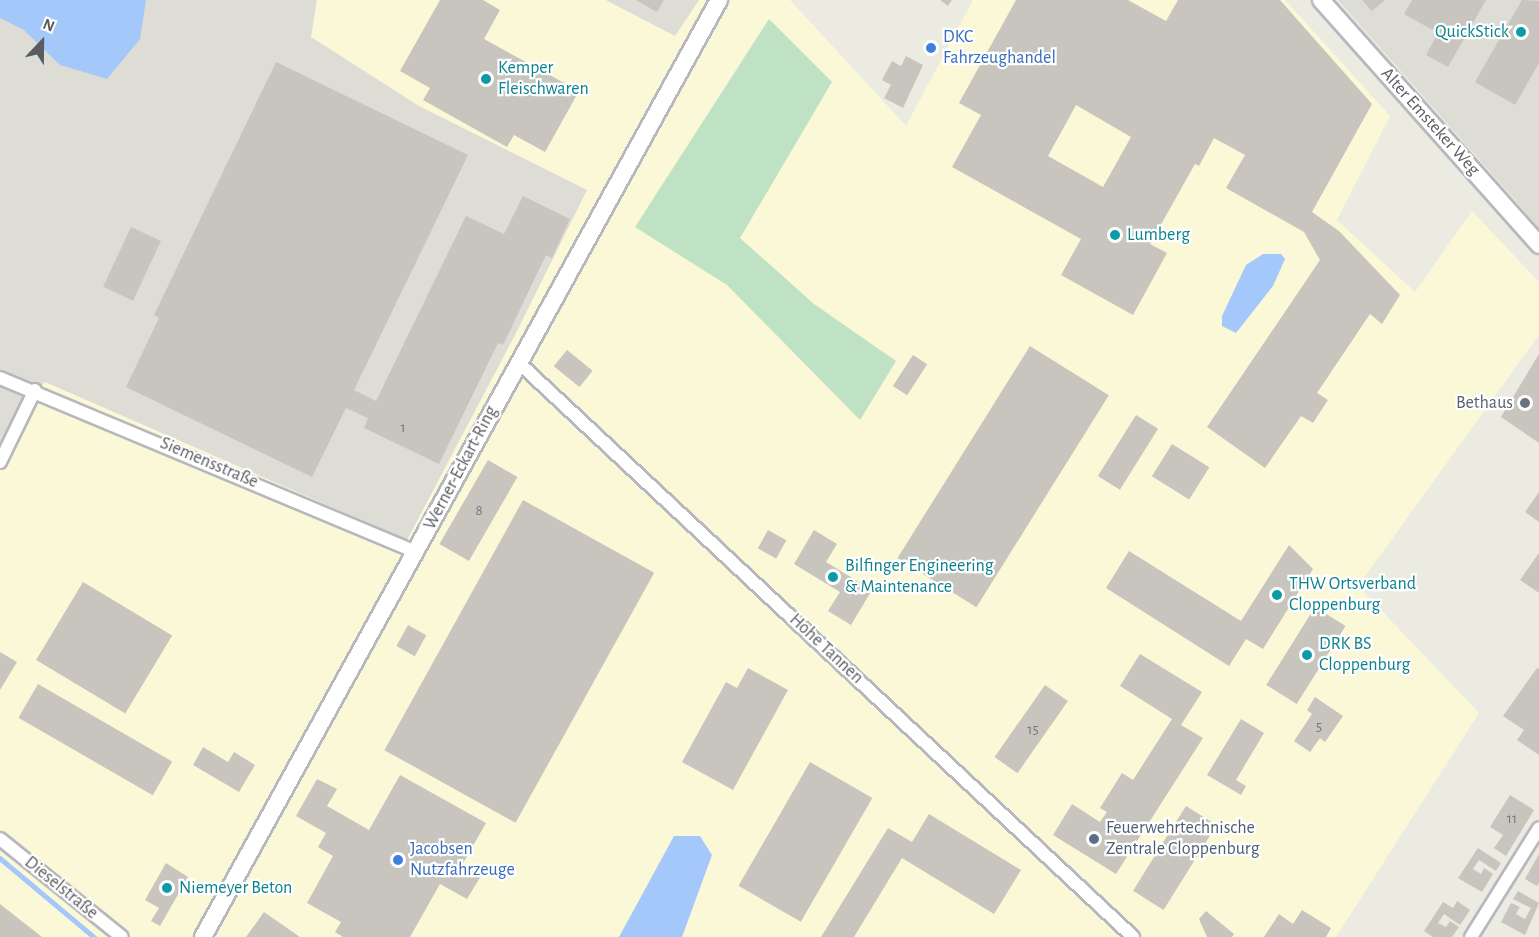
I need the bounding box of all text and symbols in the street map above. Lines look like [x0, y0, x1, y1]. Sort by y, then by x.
north arrow [12, 12, 72, 72]
text: N [41, 16, 57, 35]
place label: QuickStick [1435, 21, 1509, 43]
marker: QuickStick [1514, 25, 1528, 39]
place label: DKC Fahrzeughandel [943, 27, 1056, 70]
marker: DKC Fahrzeughandel [924, 41, 938, 55]
place label: Kemper Fleischwaren [498, 58, 589, 100]
street label: Alter Emsteker Weg [1376, 64, 1484, 180]
marker: Kemper Fleischwaren [479, 72, 493, 86]
place label: Lumberg [1127, 224, 1190, 246]
marker: Lumberg [1108, 228, 1122, 242]
place label: Bethaus [1456, 392, 1513, 414]
marker: Bethaus [1518, 396, 1532, 410]
street label: Werner-Eckart-Ring [419, 402, 503, 534]
house number: 1 [400, 419, 406, 437]
street label: Siemensstraße [157, 433, 261, 493]
house number: 8 [475, 502, 483, 520]
place label: Bilfinger Engineering & Maintenance [845, 556, 994, 598]
marker: Bilfinger Engineering & Maintenance [826, 570, 840, 584]
place label: THW Ortsverband Cloppenburg [1289, 574, 1416, 616]
marker: THW Ortsverband Cloppenburg [1270, 588, 1284, 602]
street label: Hohe Tannen [785, 609, 867, 689]
place label: DRK BS Cloppenburg [1319, 634, 1410, 676]
marker: DRK BS Cloppenburg [1300, 648, 1314, 662]
house number: 5 [1316, 718, 1322, 736]
house number: 15 [1027, 721, 1039, 739]
house number: 11 [1507, 810, 1517, 828]
place label: Feuerwehrtechnische Zentrale Cloppenburg [1106, 818, 1259, 860]
marker: Feuerwehrtechnische Zentrale Cloppenburg [1087, 832, 1101, 846]
place label: Jacobsen Nutzfahrzeuge [410, 839, 515, 882]
street label: Dieselstraße [20, 852, 102, 924]
marker: Jacobsen Nutzfahrzeuge [391, 853, 405, 867]
place label: Niemeyer Beton [179, 877, 292, 899]
marker: Niemeyer Beton [160, 881, 174, 895]

